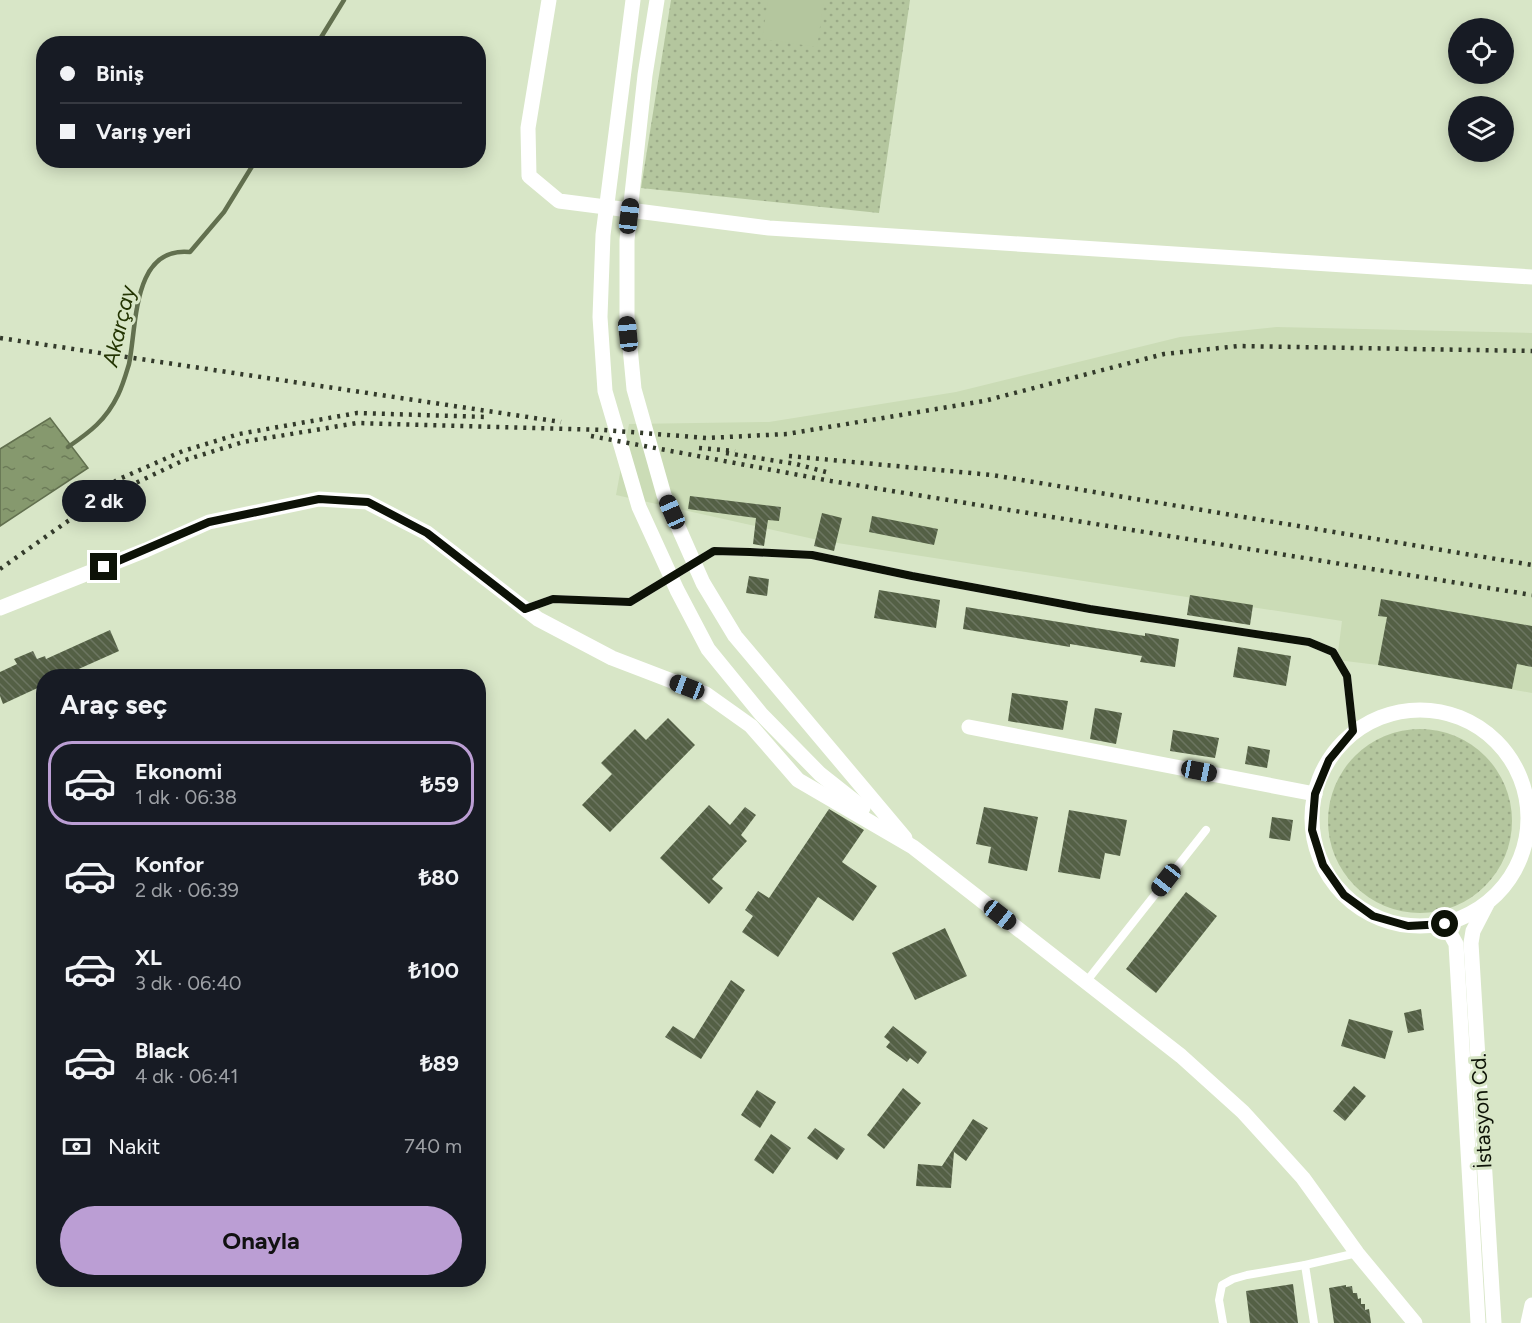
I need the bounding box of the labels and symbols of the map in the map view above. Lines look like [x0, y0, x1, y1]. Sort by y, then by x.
car [618, 197, 640, 235]
water label: Akarçay [96, 281, 142, 370]
car [617, 315, 639, 353]
callout: 2 dk [62, 480, 146, 522]
car [656, 492, 688, 532]
route end [90, 553, 117, 580]
car [667, 672, 707, 702]
car [1180, 759, 1218, 783]
car [1148, 860, 1184, 900]
car [980, 897, 1020, 933]
route start [1431, 910, 1458, 937]
street label: İstasyon Cd. [1465, 1053, 1497, 1169]

